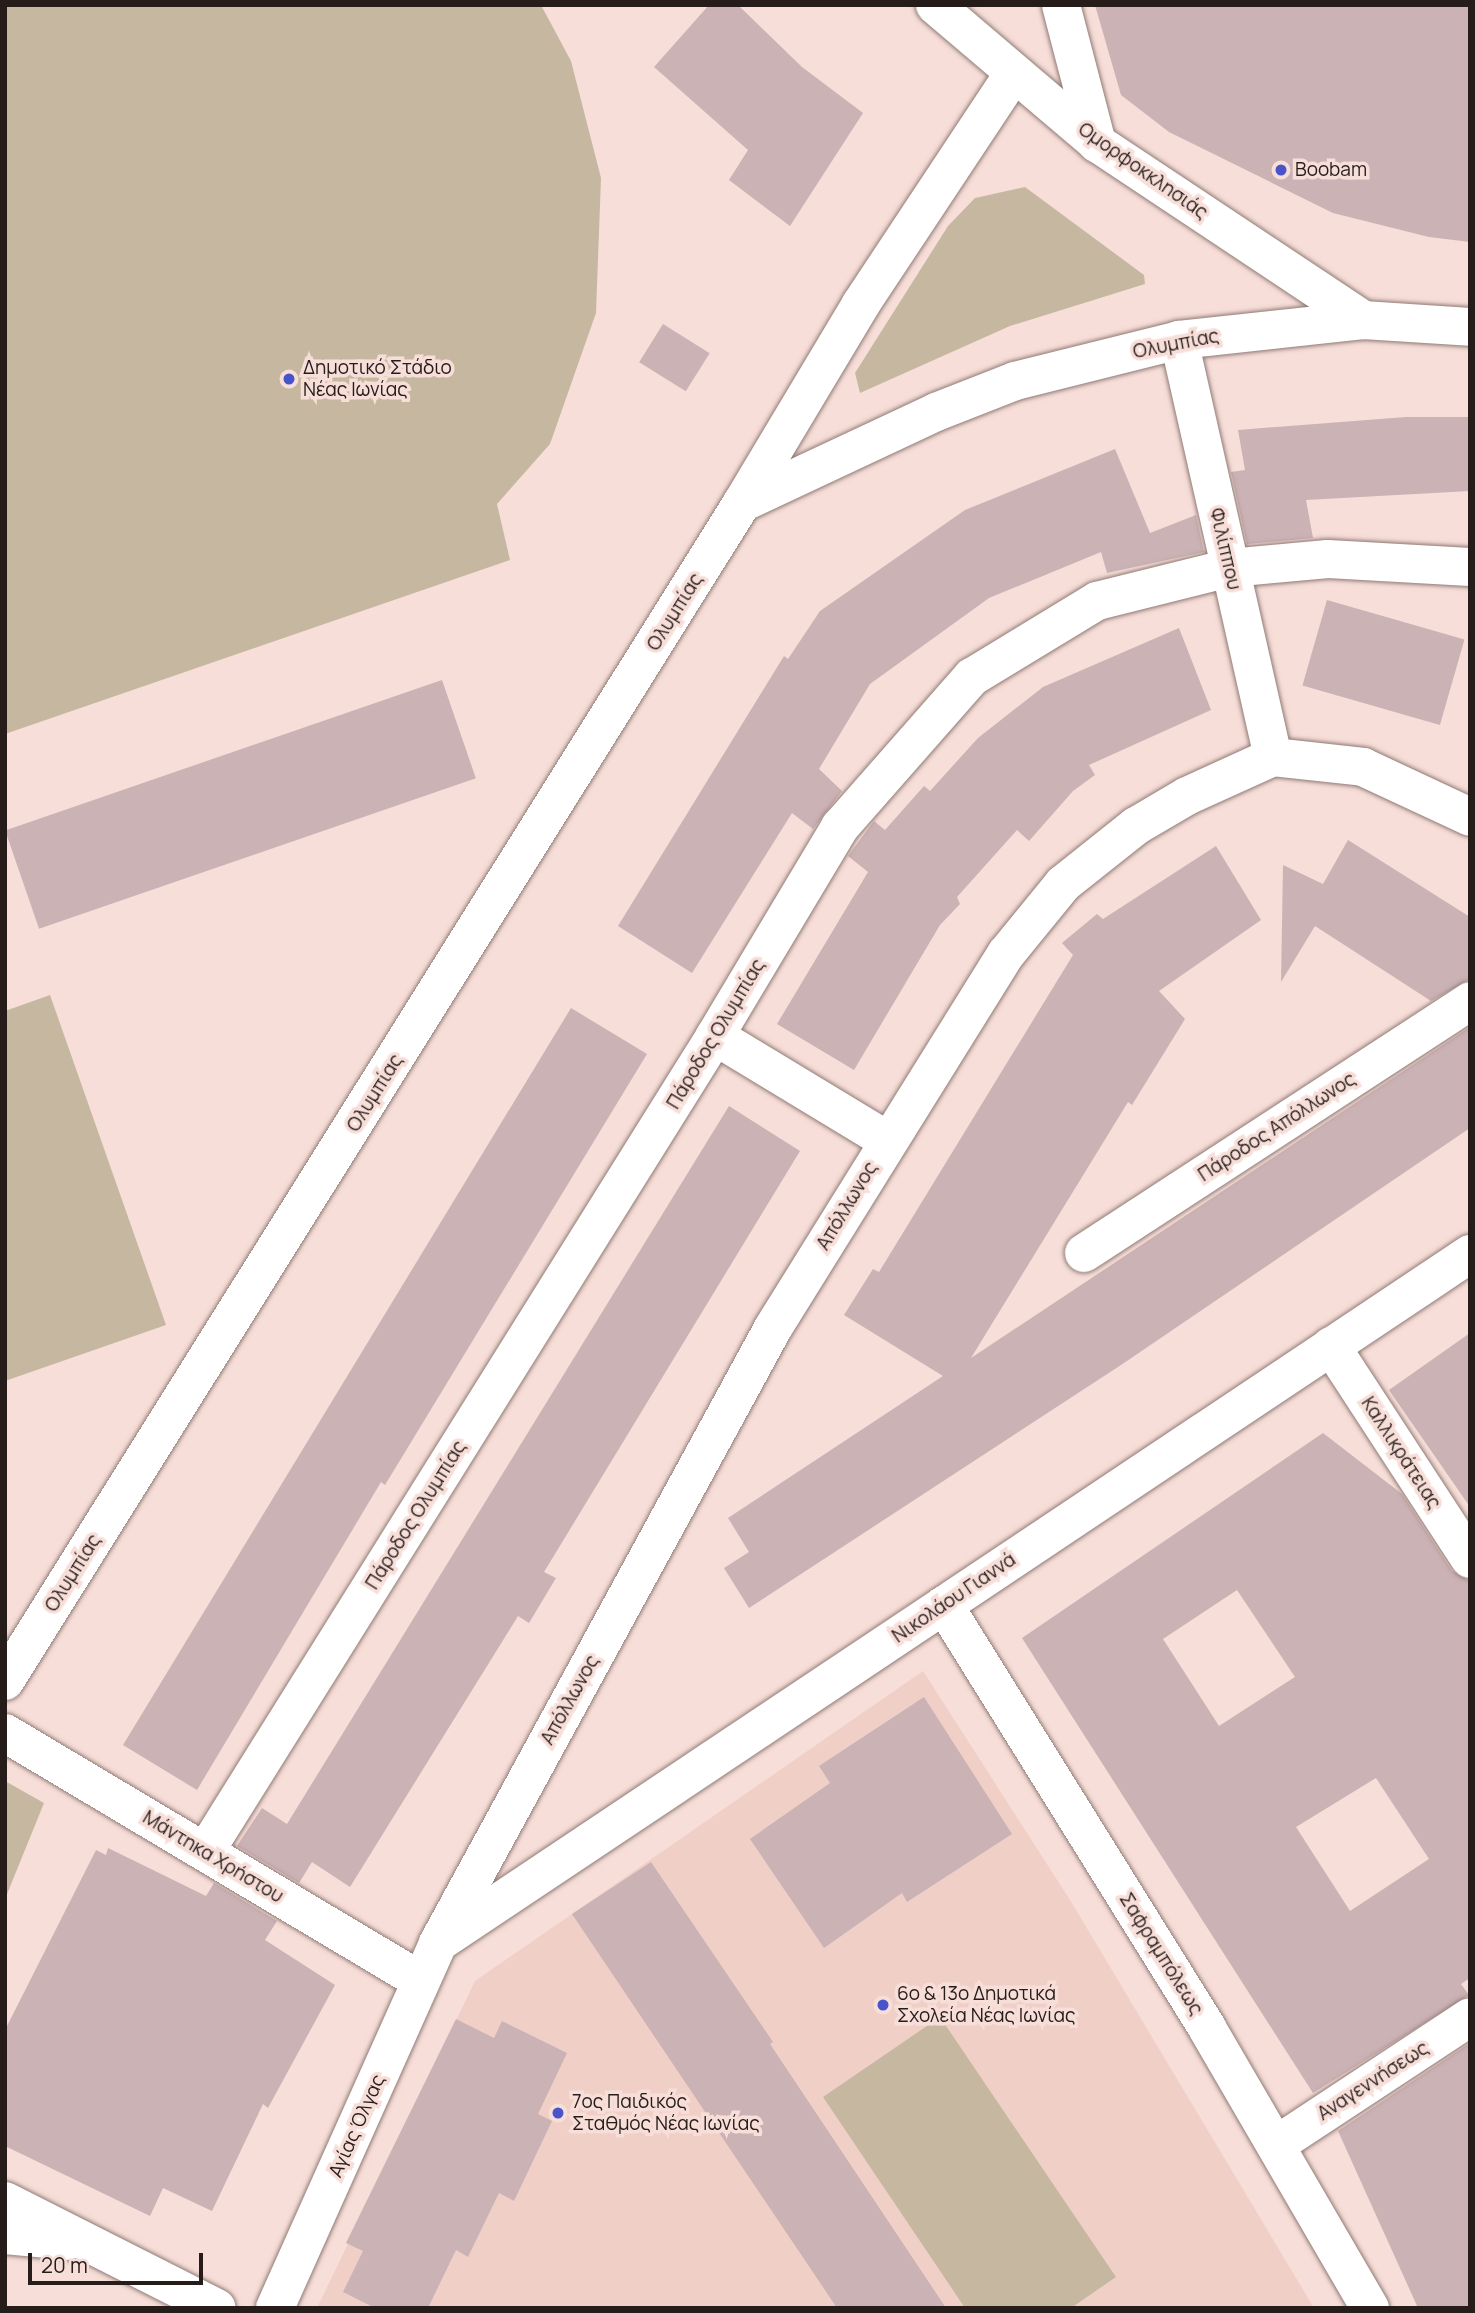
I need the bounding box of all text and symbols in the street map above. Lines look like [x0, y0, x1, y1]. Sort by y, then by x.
street label: Ομορφοκκλησιάς [1074, 118, 1212, 224]
place label: Boobam [1295, 159, 1367, 181]
marker: Boobam [1273, 162, 1289, 178]
street label: Ολυμπίας [1131, 325, 1221, 363]
place label: Δημοτικό Στάδιο Νέας Ιωνίας [303, 357, 452, 401]
marker: Δημοτικό Στάδιο Νέας Ιωνίας [281, 371, 297, 387]
street label: Φιλίππου [1205, 506, 1245, 592]
street label: Ολυμπίας [642, 569, 708, 655]
street label: Πάροδος Ολυμπίας [662, 955, 770, 1113]
street label: Ολυμπίας [342, 1050, 408, 1136]
street label: Πάροδος Απόλλωνος [1194, 1068, 1360, 1186]
street label: Απόλλωνος [812, 1158, 882, 1254]
street label: Καλλικράτειας [1356, 1393, 1446, 1513]
street label: Πάροδος Ολυμπίας [361, 1436, 471, 1594]
street label: Ολυμπίας [40, 1530, 106, 1616]
street label: Νικολάου Γιαννά [888, 1548, 1020, 1648]
street label: Απόλλωνος [536, 1651, 604, 1749]
street label: Μάντηκα Χρήστου [139, 1806, 287, 1908]
street label: Σαφραμπόλεως [1114, 1889, 1208, 2019]
place label: 6ο & 13ο Δημοτικά Σχολεία Νέας Ιωνίας [897, 1983, 1076, 2027]
marker: 6ο & 13ο Δημοτικά Σχολεία Νέας Ιωνίας [875, 1997, 891, 2013]
street label: Αναγεννήσεως [1313, 2037, 1433, 2125]
street label: Αγίας Όλγας [324, 2071, 390, 2181]
place label: 7ος Παιδικός Σταθμός Νέας Ιωνίας [572, 2091, 760, 2135]
marker: 7ος Παιδικός Σταθμός Νέας Ιωνίας [550, 2105, 566, 2121]
scale bar [32, 2240, 206, 2284]
text: 20 m [41, 2251, 88, 2279]

